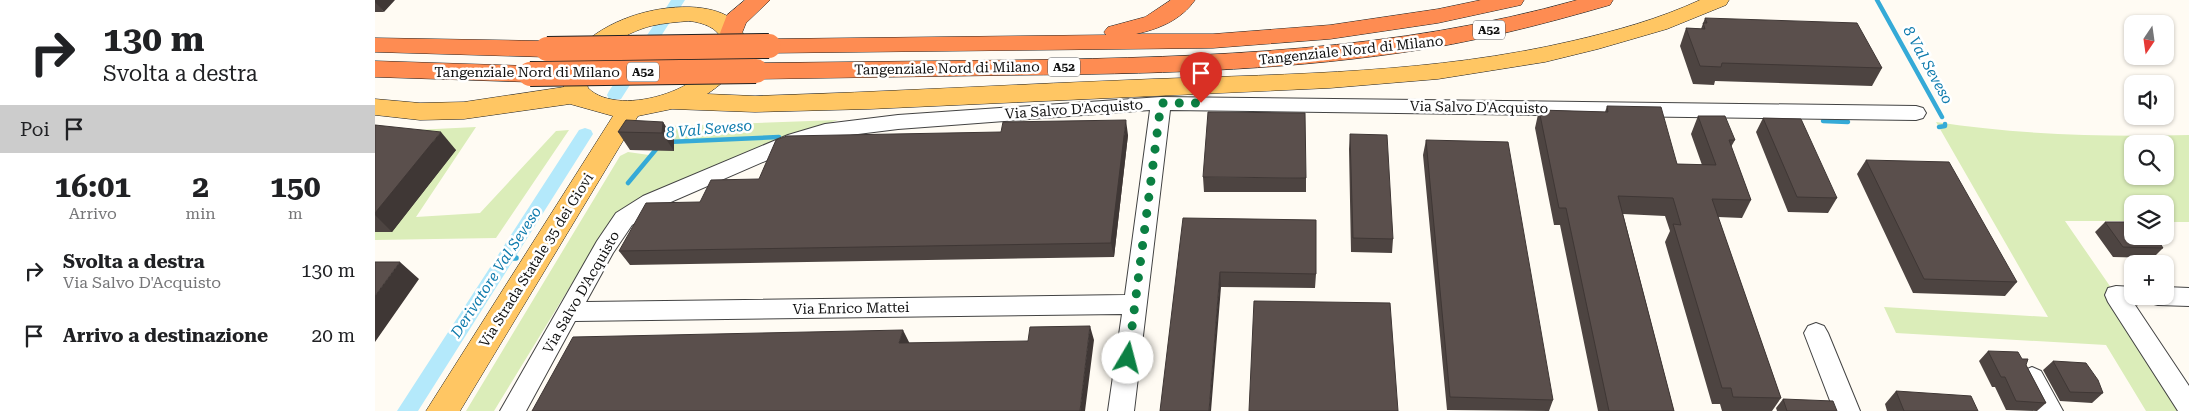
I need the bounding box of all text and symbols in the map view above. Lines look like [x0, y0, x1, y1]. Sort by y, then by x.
north arrow [2124, 15, 2174, 65]
map controls [2124, 15, 2174, 305]
text: 130 m [103, 19, 204, 60]
icon: right [20, 20, 85, 85]
road number: A52 [1473, 20, 1505, 40]
water label: 8 Val Seveso [1899, 23, 1957, 107]
street label: Tangenziale Nord di Milano [1258, 32, 1444, 68]
pin [1180, 52, 1222, 103]
street label: Tangenziale Nord di Milano [854, 58, 1040, 78]
road number: A52 [1048, 58, 1080, 76]
icon: arrive [1187, 59, 1215, 87]
text: Svolta a destra [103, 61, 258, 86]
road number: A52 [627, 62, 659, 82]
street label: Tangenziale Nord di Milano [434, 64, 620, 80]
button: sound [2124, 75, 2174, 125]
street label: Via Salvo D'Acquisto [1004, 96, 1144, 122]
street label: Via Salvo D'Acquisto [1410, 98, 1548, 116]
icon: arrive [60, 115, 88, 143]
water label: 8 Val Seveso [665, 116, 753, 142]
text: Poi [20, 118, 50, 141]
button: search [2124, 135, 2174, 185]
text: 16:01 [54, 169, 131, 204]
text: 2 [192, 169, 209, 204]
text: 150 [270, 169, 320, 204]
street label: Via Strada Statale 35 dei Giovi [476, 170, 597, 350]
button: layers [2124, 195, 2174, 245]
water label: Derivatore Val Seveso [446, 203, 545, 342]
text: Arrivo [69, 204, 117, 223]
text: min [186, 204, 216, 223]
text: m [288, 204, 303, 223]
street label: Via Salvo D'Acquisto [539, 228, 623, 356]
text: Svolta a destra [63, 250, 205, 273]
button: + [2124, 255, 2174, 305]
icon: right [20, 257, 48, 285]
text: 130 m [301, 259, 355, 282]
text: Via Salvo D'Acquisto [63, 273, 221, 292]
street label: Via Enrico Mattei [792, 299, 910, 317]
icon: arrive [20, 322, 48, 350]
text: Arrivo a destinazione [63, 324, 268, 347]
text: 20 m [312, 324, 355, 347]
position arrow [1101, 331, 1153, 383]

